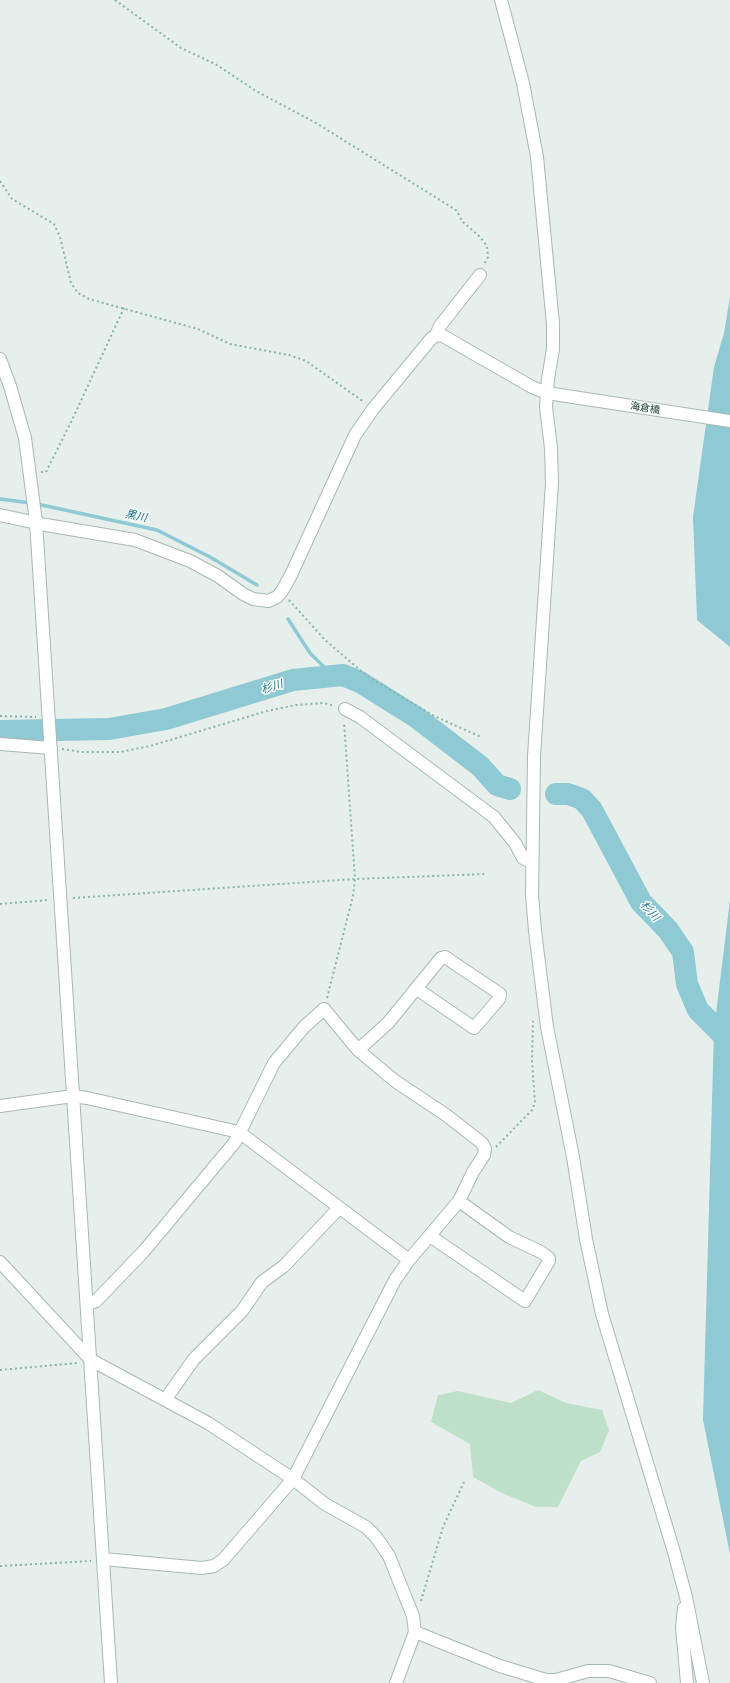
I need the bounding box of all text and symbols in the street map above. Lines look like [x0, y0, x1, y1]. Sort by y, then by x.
street label: 海倉橋 [629, 400, 661, 416]
water label: 黒川 [124, 507, 148, 525]
water label: 杉川 [260, 677, 284, 697]
water label: 杉川 [638, 898, 662, 924]

